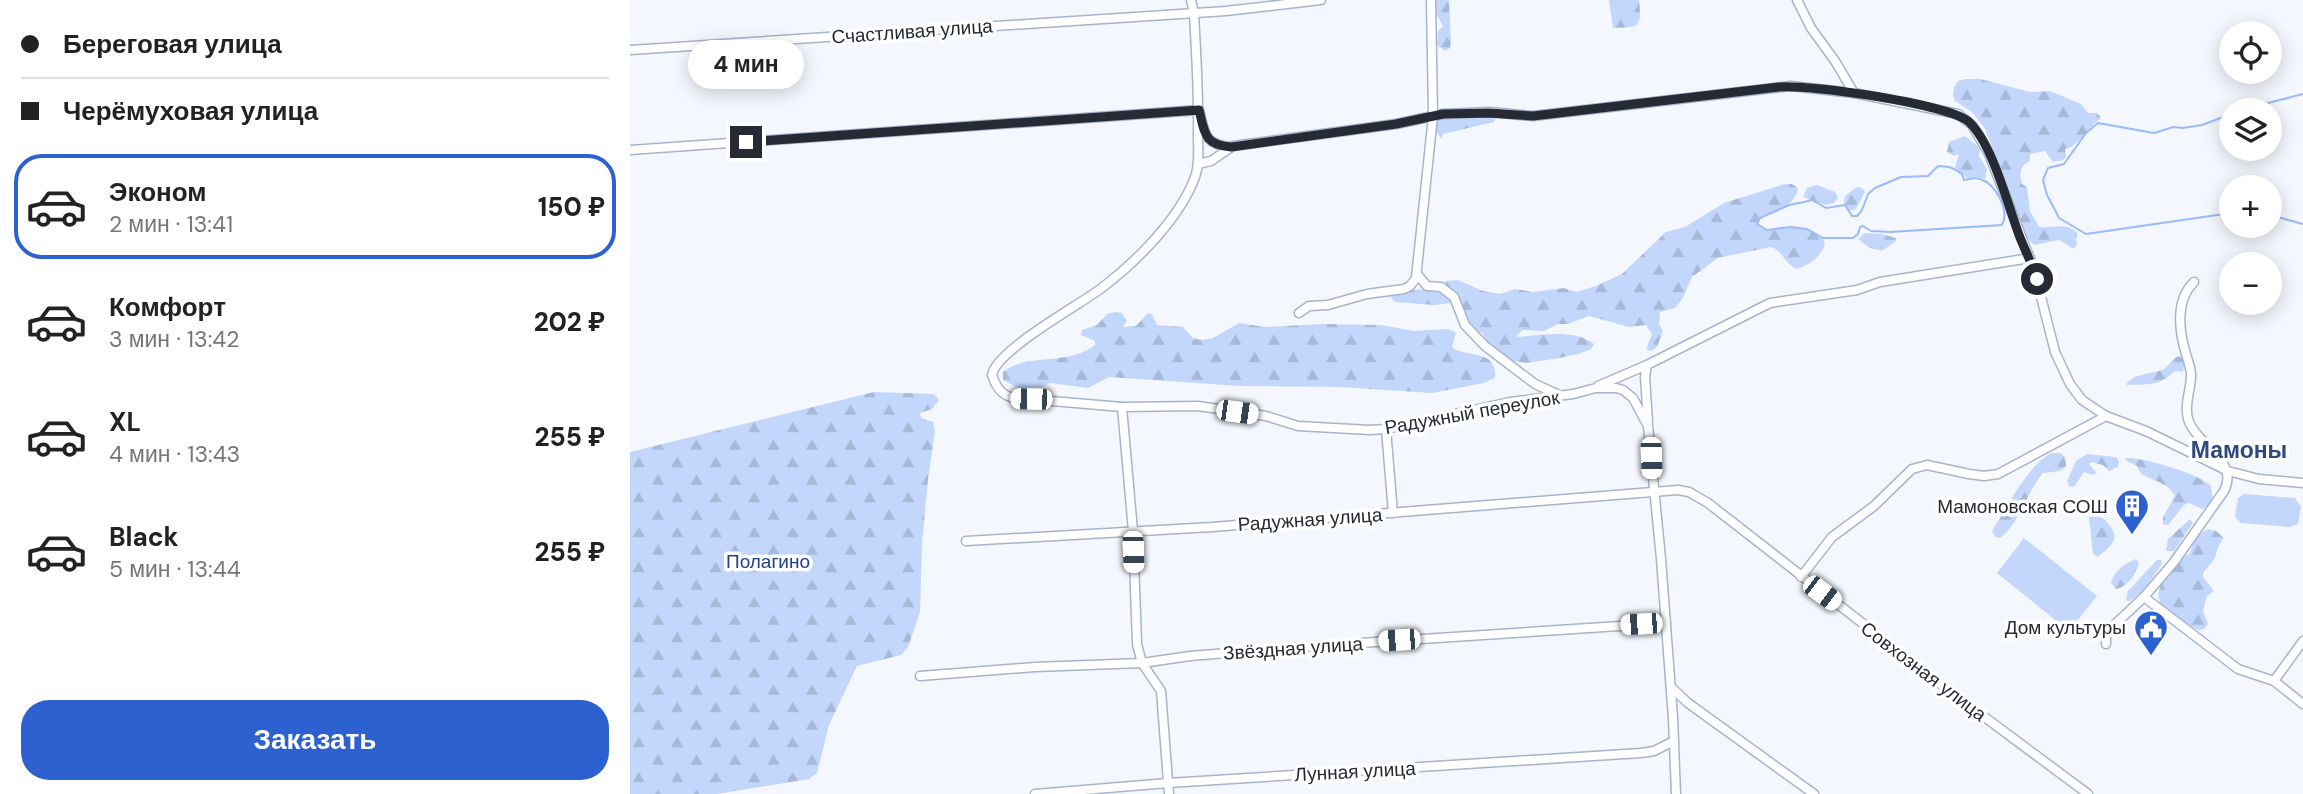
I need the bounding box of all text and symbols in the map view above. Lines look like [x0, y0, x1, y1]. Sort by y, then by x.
street label: Счастливая улица [831, 13, 994, 50]
map controls [2219, 21, 2282, 315]
button: locate [2219, 21, 2282, 84]
text: Береговая улица [63, 27, 282, 61]
callout: 4 мин [688, 40, 804, 90]
text: 4 мин [713, 49, 779, 79]
text: Черёмуховая улица [63, 94, 318, 128]
button: layers [2219, 98, 2282, 161]
route end [730, 126, 762, 158]
icon: car [25, 175, 88, 238]
text: Эконом [109, 175, 207, 209]
button: + [2219, 175, 2282, 238]
text: 150 ₽ [538, 190, 605, 224]
text: 2 мин · 13:41 [109, 209, 233, 239]
button: − [2219, 252, 2282, 315]
route start [2021, 263, 2053, 295]
icon: car [25, 290, 88, 353]
text: Комфорт [109, 290, 226, 324]
text: 202 ₽ [534, 305, 605, 339]
text: 3 мин · 13:42 [109, 324, 240, 354]
street label: Радужный переулок [1383, 385, 1562, 440]
car [1010, 388, 1053, 410]
car [1215, 399, 1260, 425]
icon: car [25, 405, 88, 468]
text: XL [109, 405, 141, 439]
text: 255 ₽ [534, 420, 605, 454]
district label: Мамоны [2191, 435, 2287, 465]
car [1640, 437, 1663, 479]
text: 4 мин · 13:43 [109, 439, 240, 469]
building icon: Мамоновская СОШ [2113, 487, 2151, 536]
place label: Мамоновская СОШ [1937, 494, 2108, 519]
street label: Радужная улица [1237, 502, 1384, 537]
icon: car [25, 520, 88, 583]
text: Black [109, 520, 179, 554]
car [1122, 531, 1145, 573]
text: 255 ₽ [534, 535, 605, 569]
park label: Полагино [726, 549, 810, 574]
text: 5 мин · 13:44 [109, 554, 241, 584]
car [1799, 572, 1846, 614]
public building icon: Дом культуры [2132, 608, 2170, 657]
car [1620, 612, 1663, 636]
place label: Дом культуры [2005, 615, 2126, 640]
street label: Совхозная улица [1856, 616, 1992, 727]
car [1378, 628, 1421, 652]
street label: Звёздная улица [1222, 631, 1364, 666]
button: Заказать [21, 700, 609, 780]
street label: Лунная улица [1294, 756, 1417, 787]

